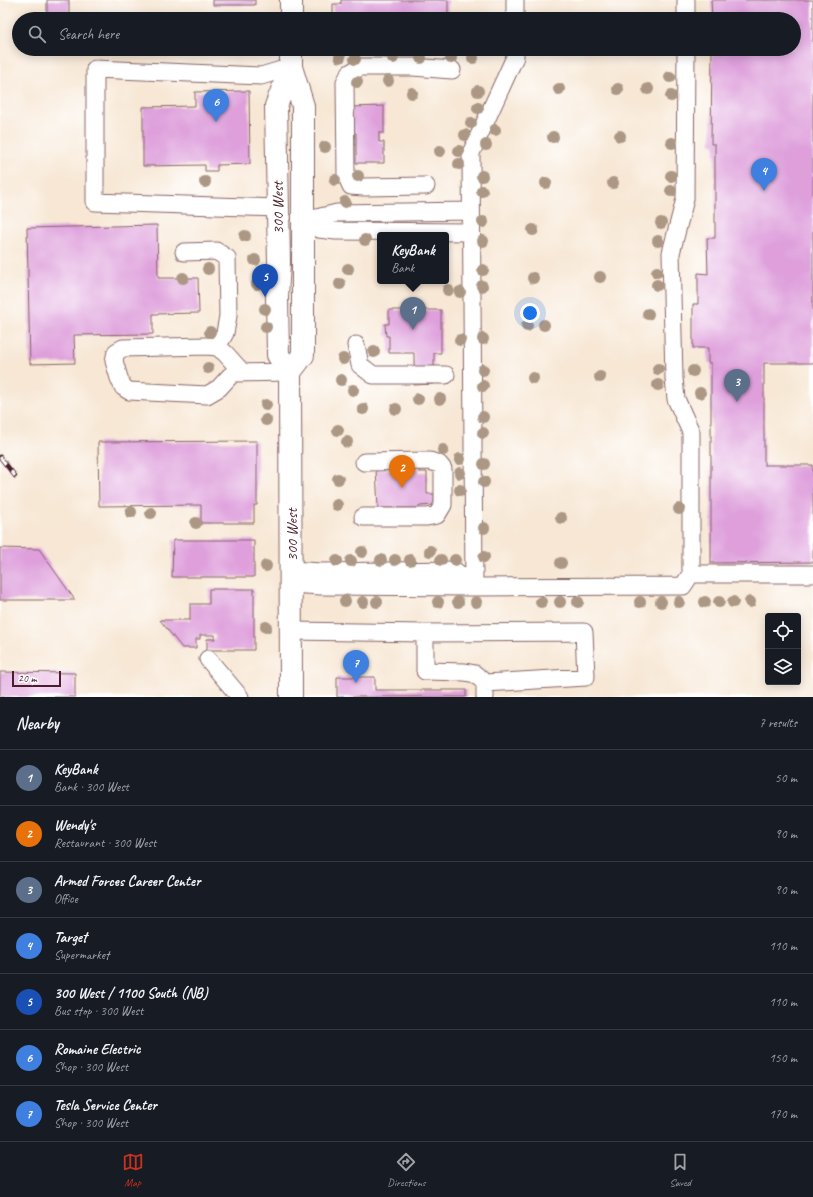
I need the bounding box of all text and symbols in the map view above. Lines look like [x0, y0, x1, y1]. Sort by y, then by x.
search box [12, 12, 801, 56]
icon: search [26, 23, 48, 45]
text: Search here [58, 25, 119, 44]
pin: 6 [203, 89, 229, 122]
pin: 4 [751, 158, 777, 191]
street label: 300 West [268, 180, 288, 235]
popup [377, 232, 449, 284]
text: KeyBank [391, 241, 435, 260]
text: Bank [391, 260, 414, 276]
pin: 5 [252, 264, 278, 297]
pin: 1 [400, 297, 426, 330]
your location [520, 303, 540, 323]
pin: 3 [724, 369, 750, 402]
pin: 2 [389, 455, 415, 488]
street label: 300 West [282, 507, 302, 562]
map controls [765, 613, 801, 685]
button: locate [765, 613, 801, 649]
button: layers [765, 649, 801, 685]
pin: 7 [343, 650, 369, 683]
scale bar [12, 669, 61, 688]
text: 20 m [18, 671, 37, 685]
text: Nearby [16, 713, 59, 734]
text: 7 results [759, 715, 797, 731]
text: KeyBank [54, 760, 98, 779]
text: 1 [26, 770, 32, 786]
text: 50 m [775, 770, 797, 786]
text: Bank · 300 West [54, 779, 129, 795]
text: Wendy's [54, 816, 95, 835]
text: 2 [26, 826, 32, 842]
text: 90 m [775, 826, 797, 842]
text: Restaurant · 300 West [54, 835, 156, 851]
text: Armed Forces Career Center [54, 872, 200, 891]
text: 3 [26, 882, 32, 898]
text: 90 m [775, 882, 797, 898]
text: Office [54, 891, 78, 907]
text: Target [54, 928, 87, 947]
text: 4 [26, 938, 32, 954]
text: 110 m [769, 938, 797, 954]
text: Supermarket [54, 947, 109, 963]
text: 300 West / 1100 South (NB) [54, 984, 208, 1003]
text: 5 [26, 994, 32, 1010]
text: 110 m [769, 994, 797, 1010]
text: Bus stop · 300 West [54, 1003, 143, 1019]
text: Romaine Electric [54, 1040, 141, 1059]
text: 6 [26, 1050, 32, 1066]
text: 150 m [769, 1050, 797, 1066]
text: Shop · 300 West [54, 1059, 128, 1075]
text: Tesla Service Center [54, 1096, 157, 1115]
text: 7 [26, 1106, 32, 1122]
text: 170 m [769, 1106, 797, 1122]
text: Shop · 300 West [54, 1115, 128, 1131]
tab: Map [122, 1151, 144, 1189]
tab: Directions [387, 1151, 426, 1189]
tab: Saved [669, 1151, 691, 1189]

